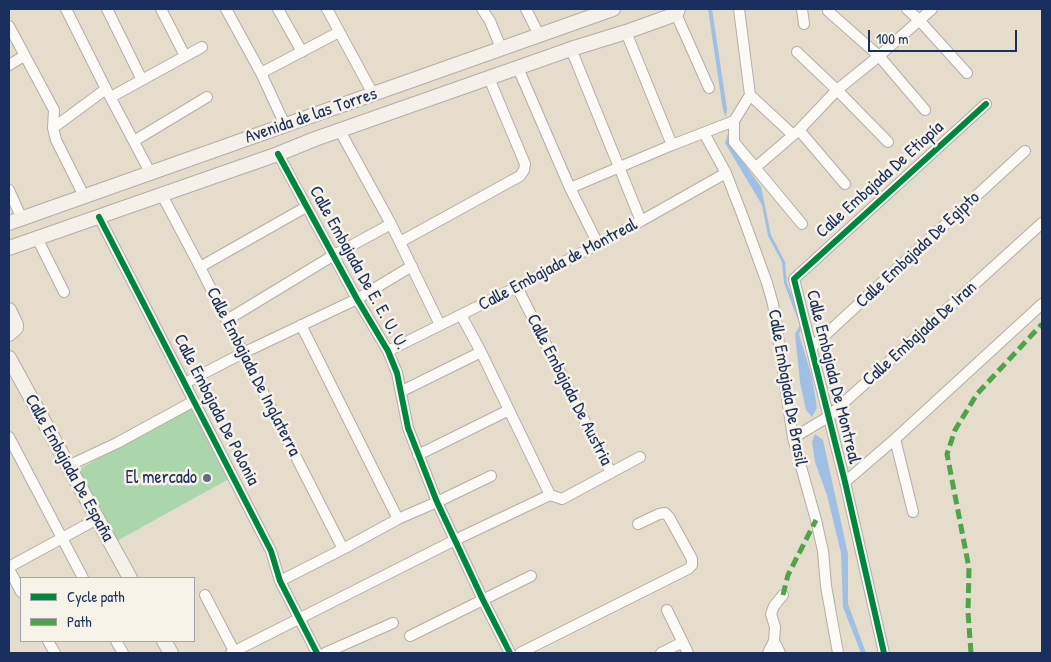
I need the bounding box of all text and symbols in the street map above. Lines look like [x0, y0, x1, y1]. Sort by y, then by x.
scale bar [871, 20, 1020, 52]
text: 100 m [876, 28, 909, 49]
street label: Avenida de las Torres [242, 83, 380, 149]
street label: Calle Embajada De Etiopía [812, 117, 948, 243]
street label: Calle Embajada De E. E. U. U. [304, 182, 412, 354]
street label: Calle Embajada De Egipto [852, 187, 984, 313]
street label: Calle Embajada de Montreal [475, 214, 641, 316]
street label: Calle Embajada De Iran [858, 277, 982, 391]
street label: Calle Embajada De Inglaterra [201, 284, 305, 460]
street label: Calle Embajada De Montreal [801, 288, 865, 466]
street label: Calle Embajada De Brasil [763, 308, 811, 468]
street label: Calle Embajada De Austria [521, 311, 617, 469]
street label: Calle Embajada De Polonia [168, 331, 264, 489]
street label: Calle Embajada De España [20, 391, 118, 545]
place label: El mercado [125, 467, 197, 489]
marker: El mercado [201, 472, 213, 484]
legend [20, 577, 195, 642]
text: Cycle path [67, 586, 125, 607]
text: Path [67, 611, 92, 632]

